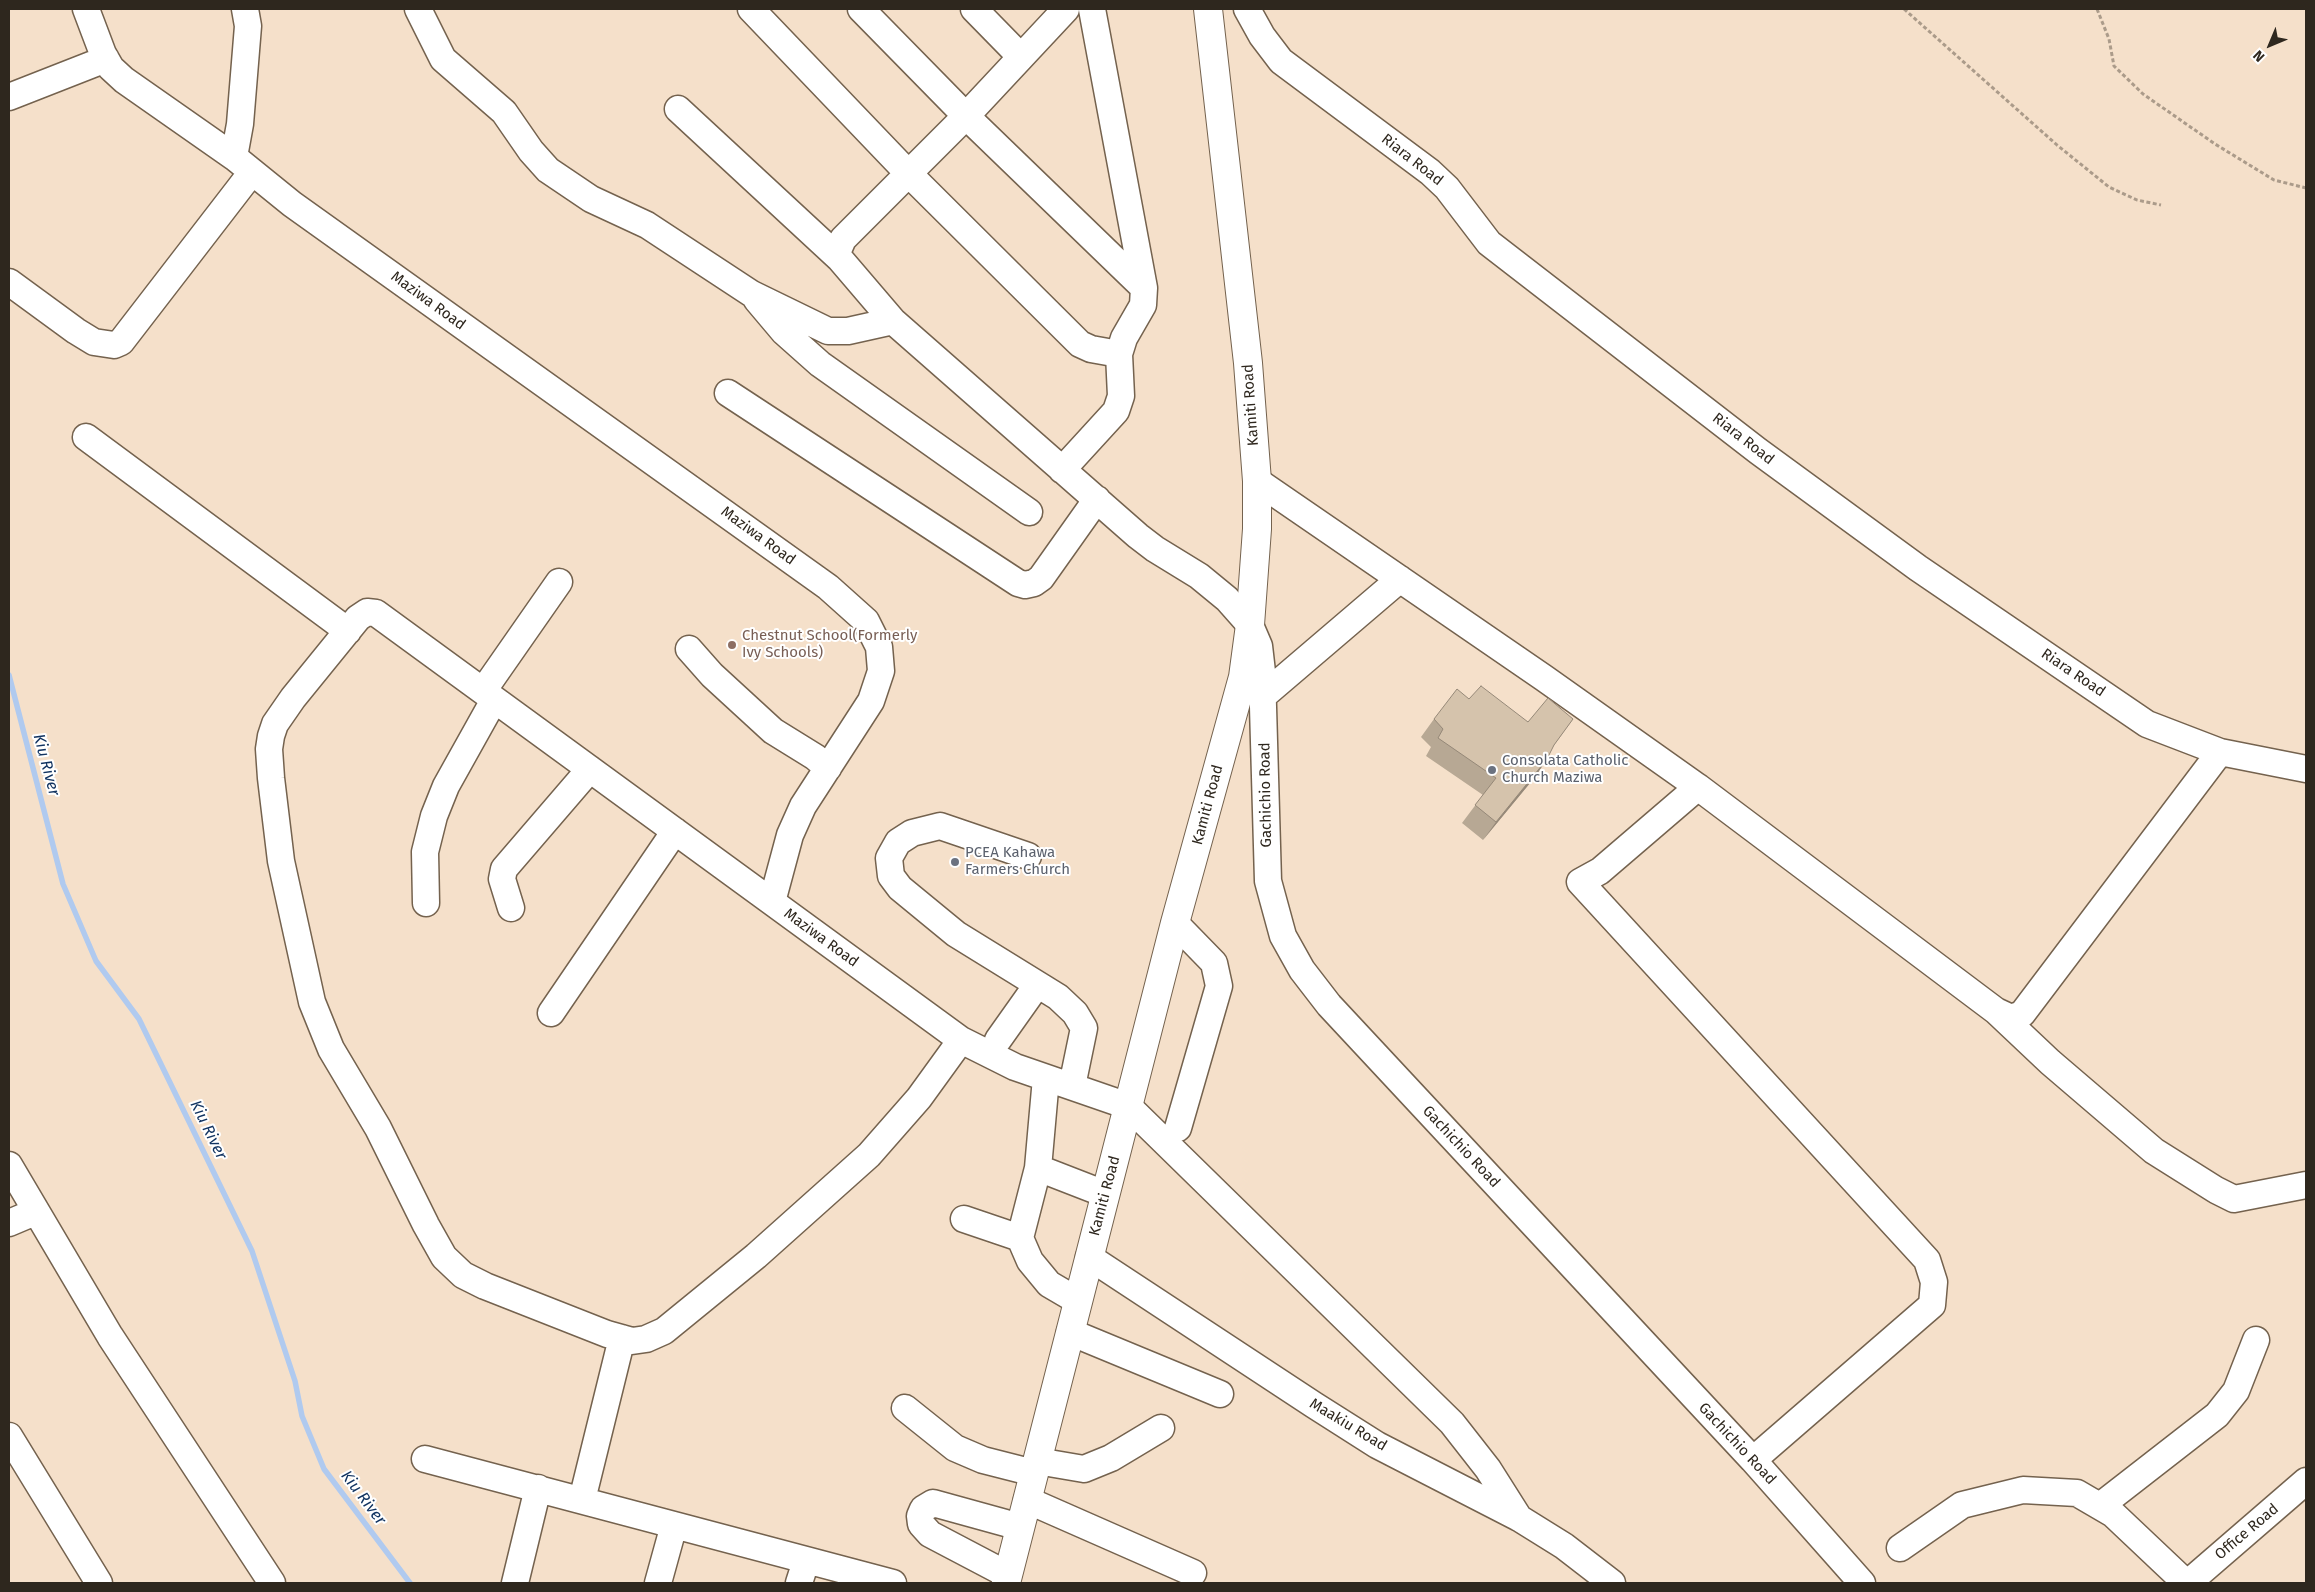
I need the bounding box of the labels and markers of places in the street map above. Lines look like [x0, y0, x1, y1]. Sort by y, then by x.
place label: Chestnut School(Formerly Ivy Schools) [742, 627, 917, 662]
marker: Chestnut School(Formerly Ivy Schools) [726, 639, 738, 651]
place label: Consolata Catholic Church Maziwa [1502, 752, 1629, 787]
marker: Consolata Catholic Church Maziwa [1486, 764, 1498, 776]
place label: PCEA Kahawa Farmers Church [965, 844, 1070, 879]
marker: PCEA Kahawa Farmers Church [949, 856, 961, 868]

